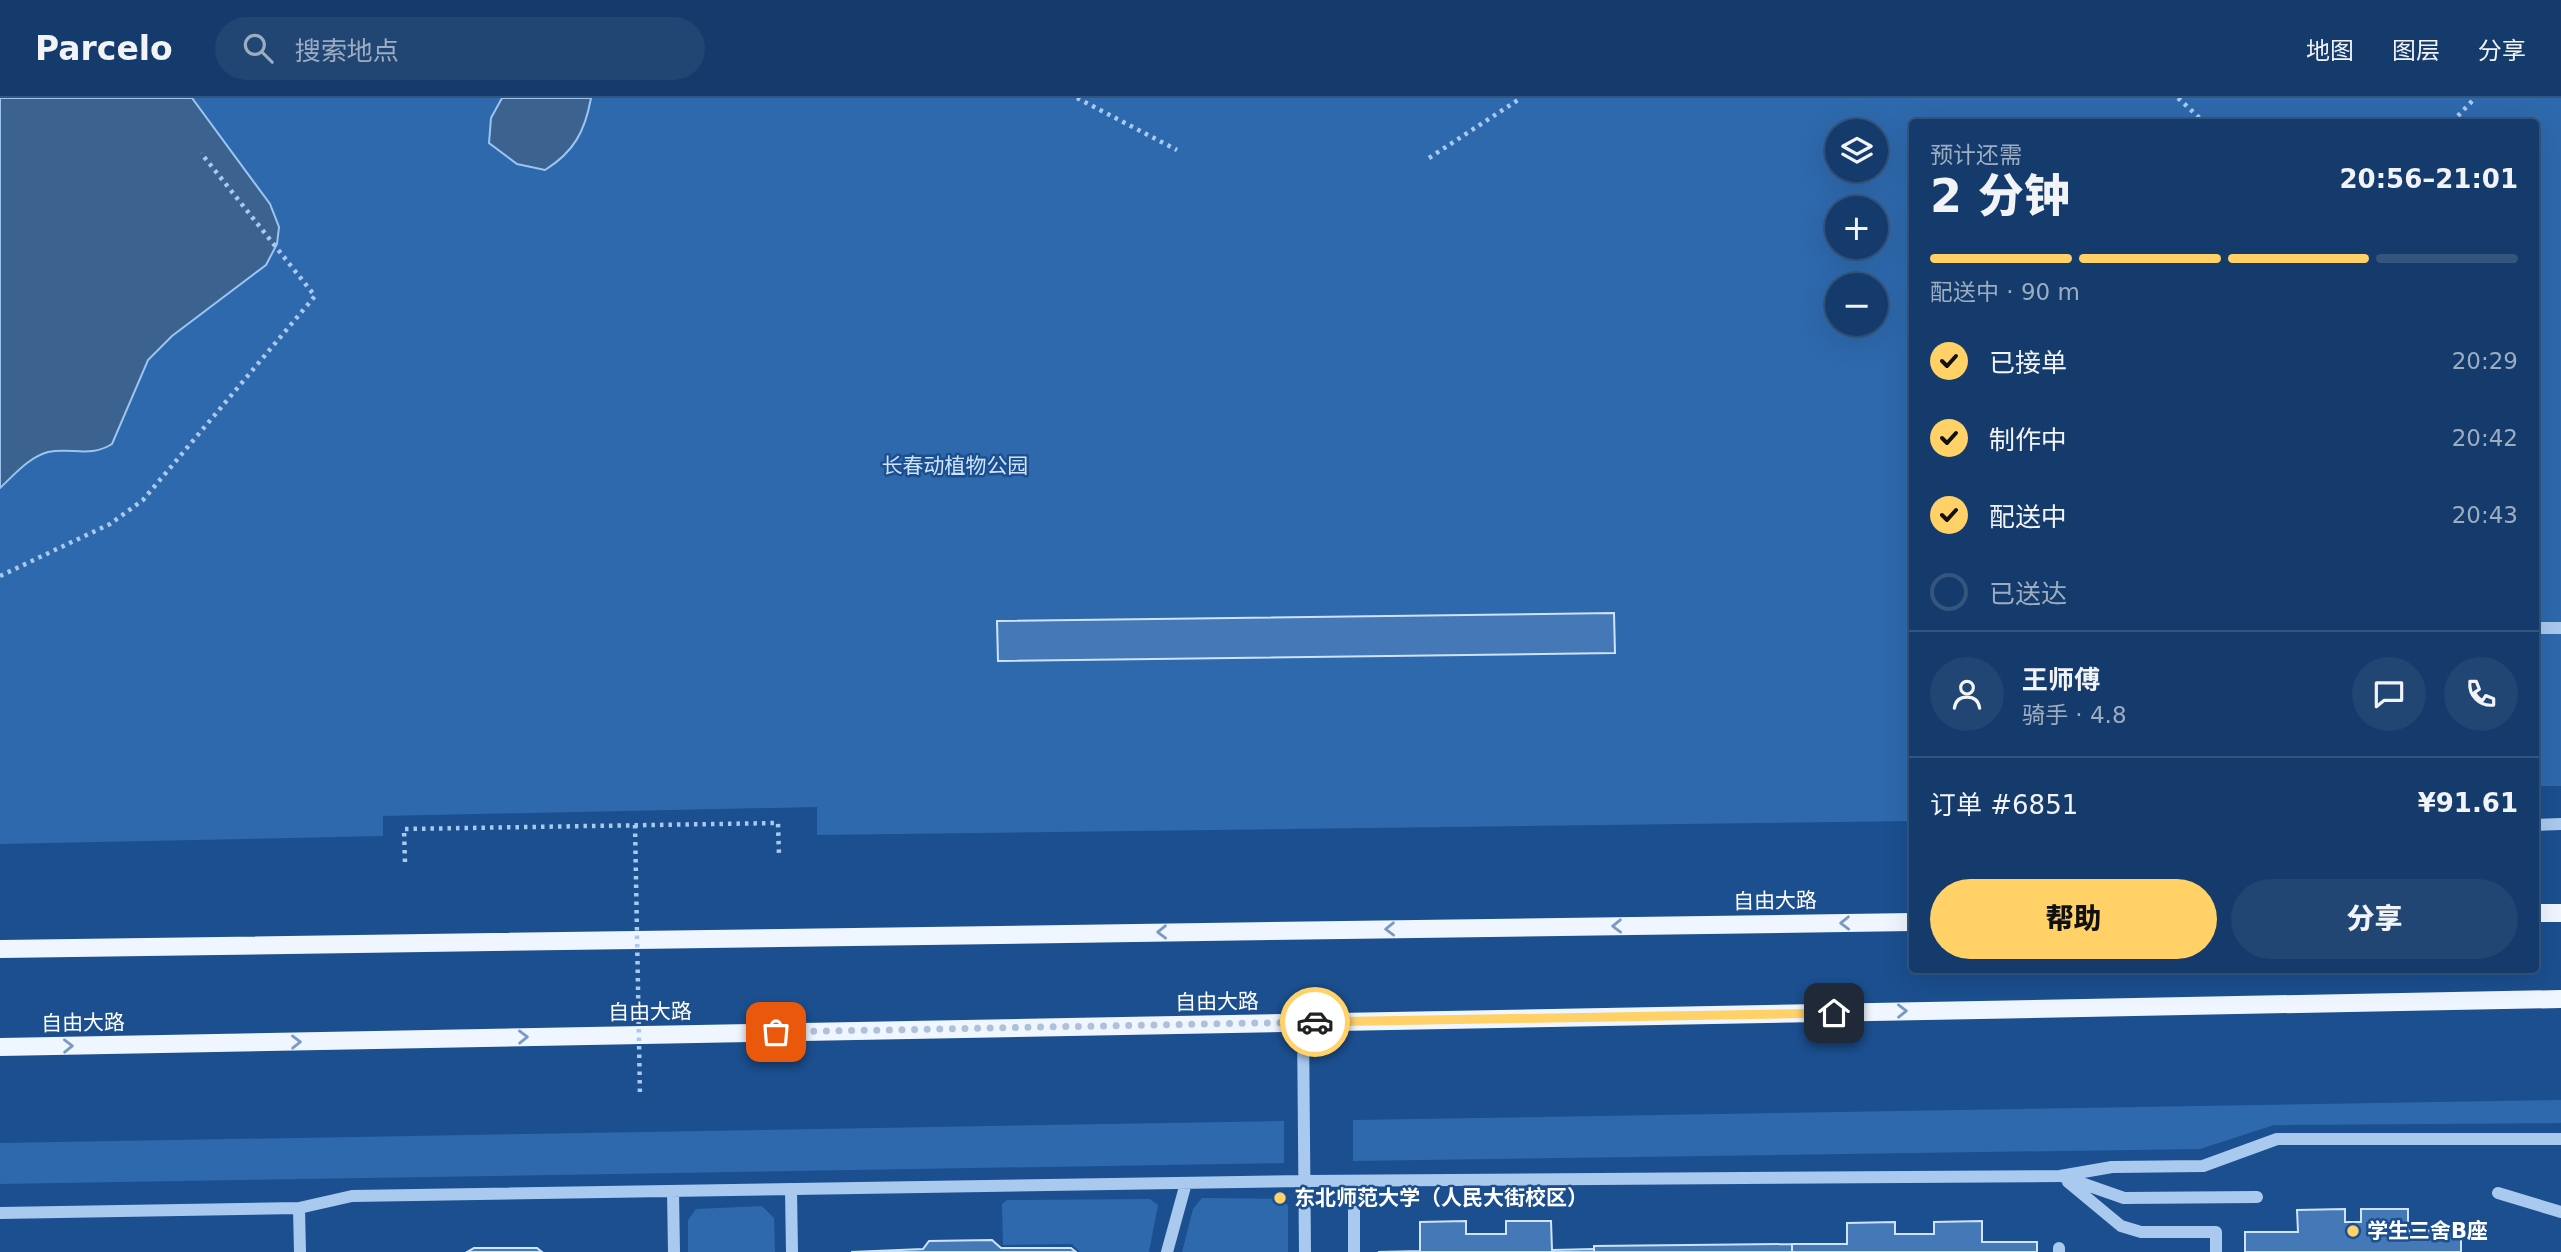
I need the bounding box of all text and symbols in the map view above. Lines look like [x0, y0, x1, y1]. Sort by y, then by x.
search box [215, 17, 705, 80]
text: Parcelo [35, 29, 173, 68]
icon: search [239, 29, 277, 67]
text: 搜索地点 [295, 36, 399, 66]
text: 地图 [2306, 37, 2354, 65]
text: 图层 [2392, 37, 2440, 65]
text: 分享 [2478, 37, 2526, 65]
map controls [1825, 119, 1888, 336]
button: layers [1825, 119, 1888, 182]
text: 预计还需 [1930, 142, 2022, 168]
text: 20:56–21:01 [2339, 164, 2518, 194]
text: 2 分钟 [1930, 169, 2070, 223]
button: + [1825, 196, 1888, 259]
button: − [1825, 273, 1888, 336]
text: 配送中 · 90 m [1930, 279, 2080, 305]
icon: check [1930, 342, 1968, 380]
text: 已接单 [1989, 348, 2067, 378]
text: 20:29 [2452, 348, 2518, 374]
icon: check [1930, 419, 1968, 457]
text: 制作中 [1989, 425, 2067, 455]
text: 20:42 [2452, 425, 2518, 451]
park label: 长春动植物公园 [882, 454, 1029, 478]
icon: check [1930, 496, 1968, 534]
text: 配送中 [1989, 502, 2067, 532]
text: 20:43 [2452, 502, 2518, 528]
text: 已送达 [1989, 579, 2067, 609]
button: person [1930, 657, 2004, 731]
button: chat [2352, 657, 2426, 731]
button: phone [2444, 657, 2518, 731]
text: 王师傅 [2022, 665, 2100, 695]
text: 骑手 · 4.8 [2022, 702, 2127, 728]
text: ¥91.61 [2418, 788, 2518, 818]
text: 订单 #6851 [1930, 790, 2078, 820]
button: 帮助 [1930, 879, 2217, 959]
button: 分享 [2231, 879, 2518, 959]
street label: 自由大路 [1733, 888, 1817, 914]
one-way arrow [1839, 915, 1850, 930]
one-way arrow [1611, 918, 1622, 934]
one-way arrow [1384, 921, 1394, 937]
one-way arrow [1156, 924, 1167, 940]
pin [1804, 983, 1864, 1043]
courier [1280, 987, 1350, 1057]
street label: 自由大路 [1175, 989, 1259, 1015]
icon: home [1815, 994, 1853, 1032]
street label: 自由大路 [608, 999, 692, 1025]
pin [746, 1002, 806, 1062]
icon: car [1296, 1003, 1334, 1041]
one-way arrow [1897, 1004, 1908, 1019]
street label: 自由大路 [41, 1010, 125, 1036]
icon: bag [757, 1013, 795, 1051]
one-way arrow [518, 1030, 529, 1045]
one-way arrow [290, 1034, 301, 1049]
one-way arrow [63, 1038, 74, 1054]
place label: 东北师范大学（人民大街校区） [1294, 1186, 1588, 1210]
marker: 东北师范大学（人民大街校区） [1272, 1190, 1288, 1206]
place label: 学生三舍B座 [2367, 1219, 2488, 1243]
marker: 学生三舍B座 [2345, 1223, 2361, 1239]

